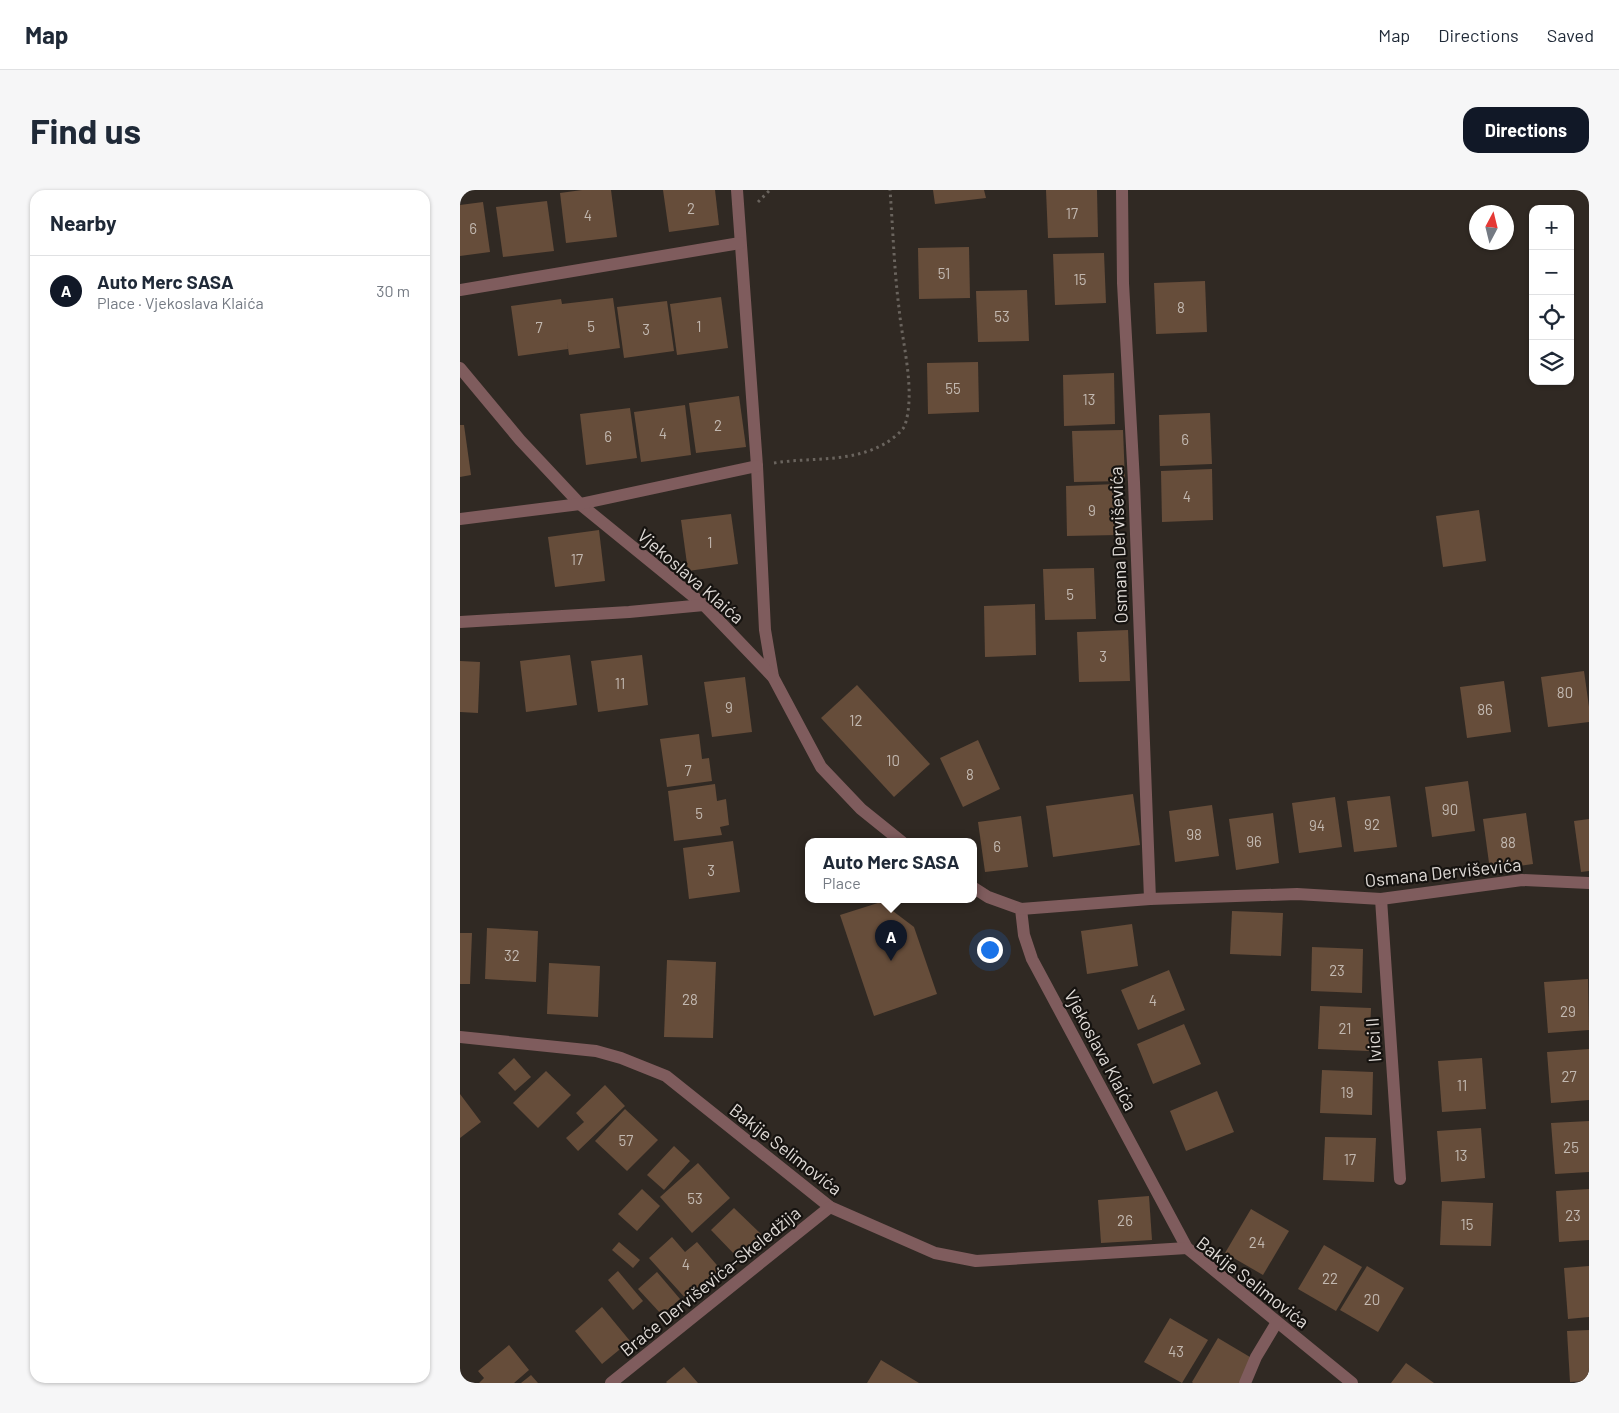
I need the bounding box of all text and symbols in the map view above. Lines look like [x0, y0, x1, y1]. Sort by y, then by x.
text: Map [25, 20, 68, 49]
text: Map [1378, 24, 1410, 46]
text: Directions [1438, 24, 1519, 46]
text: Saved [1547, 24, 1594, 46]
button: Directions [1463, 107, 1589, 153]
text: Find us [30, 109, 141, 151]
house number: 2 [687, 199, 695, 217]
house number: 17 [1066, 204, 1078, 222]
north arrow [1469, 205, 1514, 250]
map controls [1529, 205, 1574, 385]
button: + [1529, 205, 1574, 250]
house number: 4 [584, 206, 592, 224]
text: Nearby [50, 210, 116, 235]
house number: 6 [469, 219, 477, 237]
button: − [1529, 250, 1574, 295]
house number: 51 [938, 264, 950, 282]
text: Auto Merc SASA [97, 270, 234, 293]
house number: 15 [1074, 270, 1086, 288]
text: A [61, 281, 71, 300]
text: 30 m [376, 281, 410, 300]
text: Place · Vjekoslava Klaića [97, 293, 264, 312]
button: locate [1529, 295, 1574, 340]
house number: 8 [1177, 298, 1185, 316]
house number: 53 [994, 307, 1010, 325]
house number: 5 [587, 317, 595, 335]
house number: 1 [696, 317, 702, 335]
house number: 7 [535, 318, 543, 336]
house number: 3 [642, 320, 650, 338]
button: layers [1529, 340, 1574, 385]
house number: 55 [945, 379, 961, 397]
house number: 13 [1083, 390, 1095, 408]
house number: 2 [714, 416, 722, 434]
house number: 4 [659, 424, 667, 442]
house number: 6 [604, 427, 612, 445]
house number: 6 [1181, 430, 1189, 448]
street label: Osmana Derviševića [1104, 466, 1132, 624]
house number: 4 [1183, 487, 1191, 505]
house number: 9 [1088, 501, 1096, 519]
street label: Vjekoslava Klaića [633, 524, 749, 628]
house number: 1 [707, 533, 713, 551]
house number: 17 [571, 550, 583, 568]
house number: 5 [1066, 585, 1074, 603]
house number: 3 [1099, 647, 1107, 665]
house number: 11 [615, 674, 625, 692]
house number: 80 [1557, 683, 1573, 701]
house number: 9 [725, 698, 733, 716]
house number: 86 [1477, 700, 1493, 718]
house number: 12 [849, 711, 863, 729]
house number: 10 [886, 751, 900, 769]
house number: 7 [684, 761, 692, 779]
house number: 8 [966, 765, 974, 783]
house number: 90 [1442, 800, 1458, 818]
house number: 5 [695, 804, 703, 822]
house number: 92 [1364, 815, 1380, 833]
house number: 94 [1309, 816, 1325, 834]
house number: 98 [1186, 825, 1202, 843]
house number: 96 [1246, 832, 1262, 850]
house number: 88 [1500, 833, 1516, 851]
house number: 6 [993, 837, 1001, 855]
popup [805, 838, 977, 903]
text: Auto Merc SASA [823, 850, 959, 873]
street label: Osmana Derviševića [1364, 853, 1522, 891]
house number: 3 [707, 861, 715, 879]
text: Place [823, 873, 861, 892]
pin: A [875, 920, 907, 961]
your location [977, 937, 1003, 963]
house number: 32 [504, 946, 520, 964]
house number: 23 [1329, 961, 1345, 979]
street label: Vjekoslava Klaića [1060, 986, 1142, 1114]
house number: 28 [682, 990, 698, 1008]
house number: 4 [1149, 991, 1157, 1009]
house number: 29 [1560, 1002, 1576, 1020]
street label: Ivici II [1360, 1017, 1386, 1063]
house number: 21 [1338, 1019, 1352, 1037]
house number: 27 [1561, 1067, 1577, 1085]
house number: 11 [1457, 1076, 1467, 1094]
house number: 19 [1340, 1083, 1354, 1101]
street label: Bakije Selimovića [726, 1098, 846, 1200]
house number: 57 [619, 1131, 633, 1149]
house number: 25 [1563, 1138, 1579, 1156]
house number: 13 [1455, 1146, 1467, 1164]
house number: 17 [1344, 1150, 1356, 1168]
house number: 53 [687, 1189, 703, 1207]
street label: Braće Derviševića-Skeledžija [615, 1201, 805, 1361]
house number: 23 [1565, 1206, 1581, 1224]
house number: 26 [1117, 1211, 1133, 1229]
house number: 15 [1461, 1215, 1473, 1233]
street label: Bakije Selimovića [1193, 1231, 1313, 1333]
house number: 24 [1249, 1233, 1265, 1251]
house number: 4 [682, 1255, 690, 1273]
house number: 22 [1322, 1269, 1338, 1287]
house number: 20 [1364, 1290, 1380, 1308]
house number: 43 [1168, 1342, 1184, 1360]

